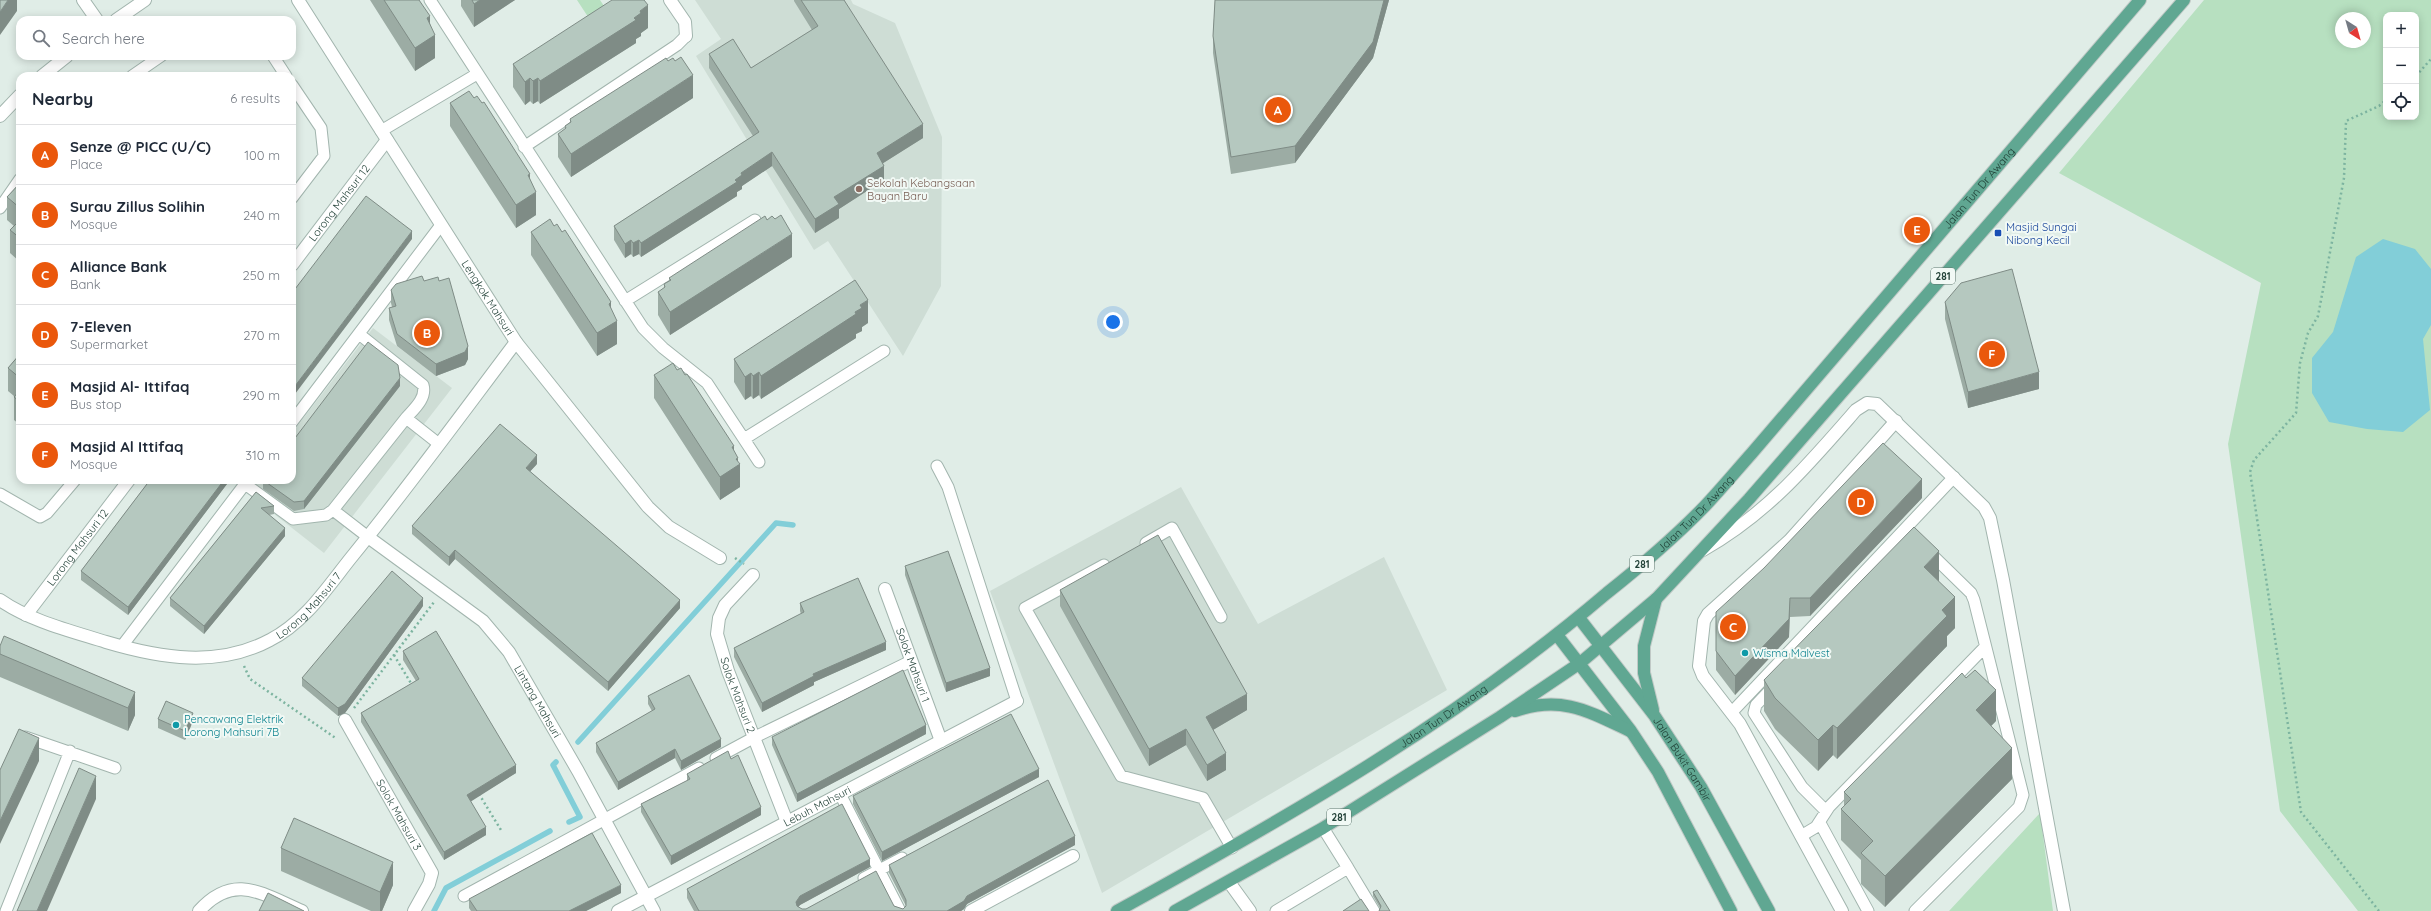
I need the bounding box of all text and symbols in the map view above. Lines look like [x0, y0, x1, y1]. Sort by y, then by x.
north arrow [2335, 12, 2371, 48]
map controls [2383, 12, 2419, 120]
button: + [2383, 12, 2419, 48]
search box [16, 16, 296, 60]
icon: search [30, 27, 52, 49]
text: Search here [62, 29, 145, 48]
button: − [2383, 48, 2419, 84]
button: locate [2383, 84, 2419, 120]
text: Nearby [32, 88, 93, 109]
text: 6 results [230, 90, 280, 106]
pin: A [1265, 95, 1291, 125]
text: Senze @ PICC (U/C) [70, 137, 211, 156]
street label: Jalan Tun Dr Awang [1940, 144, 2018, 232]
text: A [41, 147, 49, 163]
text: 100 m [244, 147, 280, 163]
text: Place [70, 156, 103, 172]
street label: Lorong Mahsuri 12 [306, 162, 373, 244]
place label: Sekolah Kebangsaan Bayan Baru [867, 176, 975, 203]
marker: Sekolah Kebangsaan Bayan Baru [854, 184, 864, 194]
text: Surau Zillus Solihin [70, 197, 205, 216]
text: B [41, 207, 49, 223]
text: 240 m [243, 207, 280, 223]
pin: E [1904, 215, 1930, 245]
text: Mosque [70, 216, 117, 232]
place label: Masjid Sungai Nibong Kecil [2006, 220, 2077, 247]
marker: Masjid Sungai Nibong Kecil [1993, 228, 2003, 238]
text: Alliance Bank [70, 257, 167, 276]
street label: Lengkok Mahsuri [459, 257, 517, 338]
text: C [41, 267, 49, 283]
text: 250 m [243, 267, 280, 283]
road number: 281 [1931, 268, 1955, 284]
text: Bank [70, 276, 101, 292]
your location [1103, 312, 1123, 332]
text: 7-Eleven [70, 317, 132, 336]
pin: B [414, 318, 440, 348]
text: D [40, 327, 50, 343]
text: 270 m [243, 327, 280, 343]
text: Supermarket [70, 336, 148, 352]
pin: F [1979, 339, 2005, 369]
text: Masjid Al- Ittifaq [70, 377, 189, 396]
text: E [41, 387, 49, 403]
text: 290 m [242, 387, 280, 403]
text: Bus stop [70, 396, 122, 412]
text: Masjid Al Ittifaq [70, 437, 183, 456]
text: F [41, 447, 49, 463]
text: 310 m [245, 447, 280, 463]
text: Mosque [70, 456, 117, 472]
street label: Jalan Tun Dr Awang [1654, 472, 1736, 555]
pin: D [1848, 487, 1874, 517]
street label: Lorong Mahsuri 12 [44, 506, 111, 589]
road number: 281 [1630, 556, 1654, 572]
street label: Lorong Mahsuri 7 [273, 569, 344, 642]
pin: C [1720, 612, 1746, 642]
street label: Solok Mahsuri 1 [893, 626, 933, 704]
place label: Wisma Malvest [1753, 646, 1830, 660]
marker: Wisma Malvest [1740, 648, 1750, 658]
street label: Solok Mahsuri 2 [717, 655, 759, 735]
street label: Lintang Mahsuri [511, 663, 564, 740]
street label: Jalan Tun Dr Awang [1397, 682, 1490, 751]
place label: Pencawang Elektrik Lorong Mahsuri 7B [184, 712, 284, 739]
street label: Jalan Bukit Gambir [1650, 714, 1715, 804]
marker: Pencawang Elektrik Lorong Mahsuri 7B [171, 720, 181, 730]
street label: Solok Mahsuri 3 [373, 777, 425, 853]
street label: Lebuh Mahsuri [781, 783, 853, 830]
road number: 281 [1327, 809, 1351, 825]

